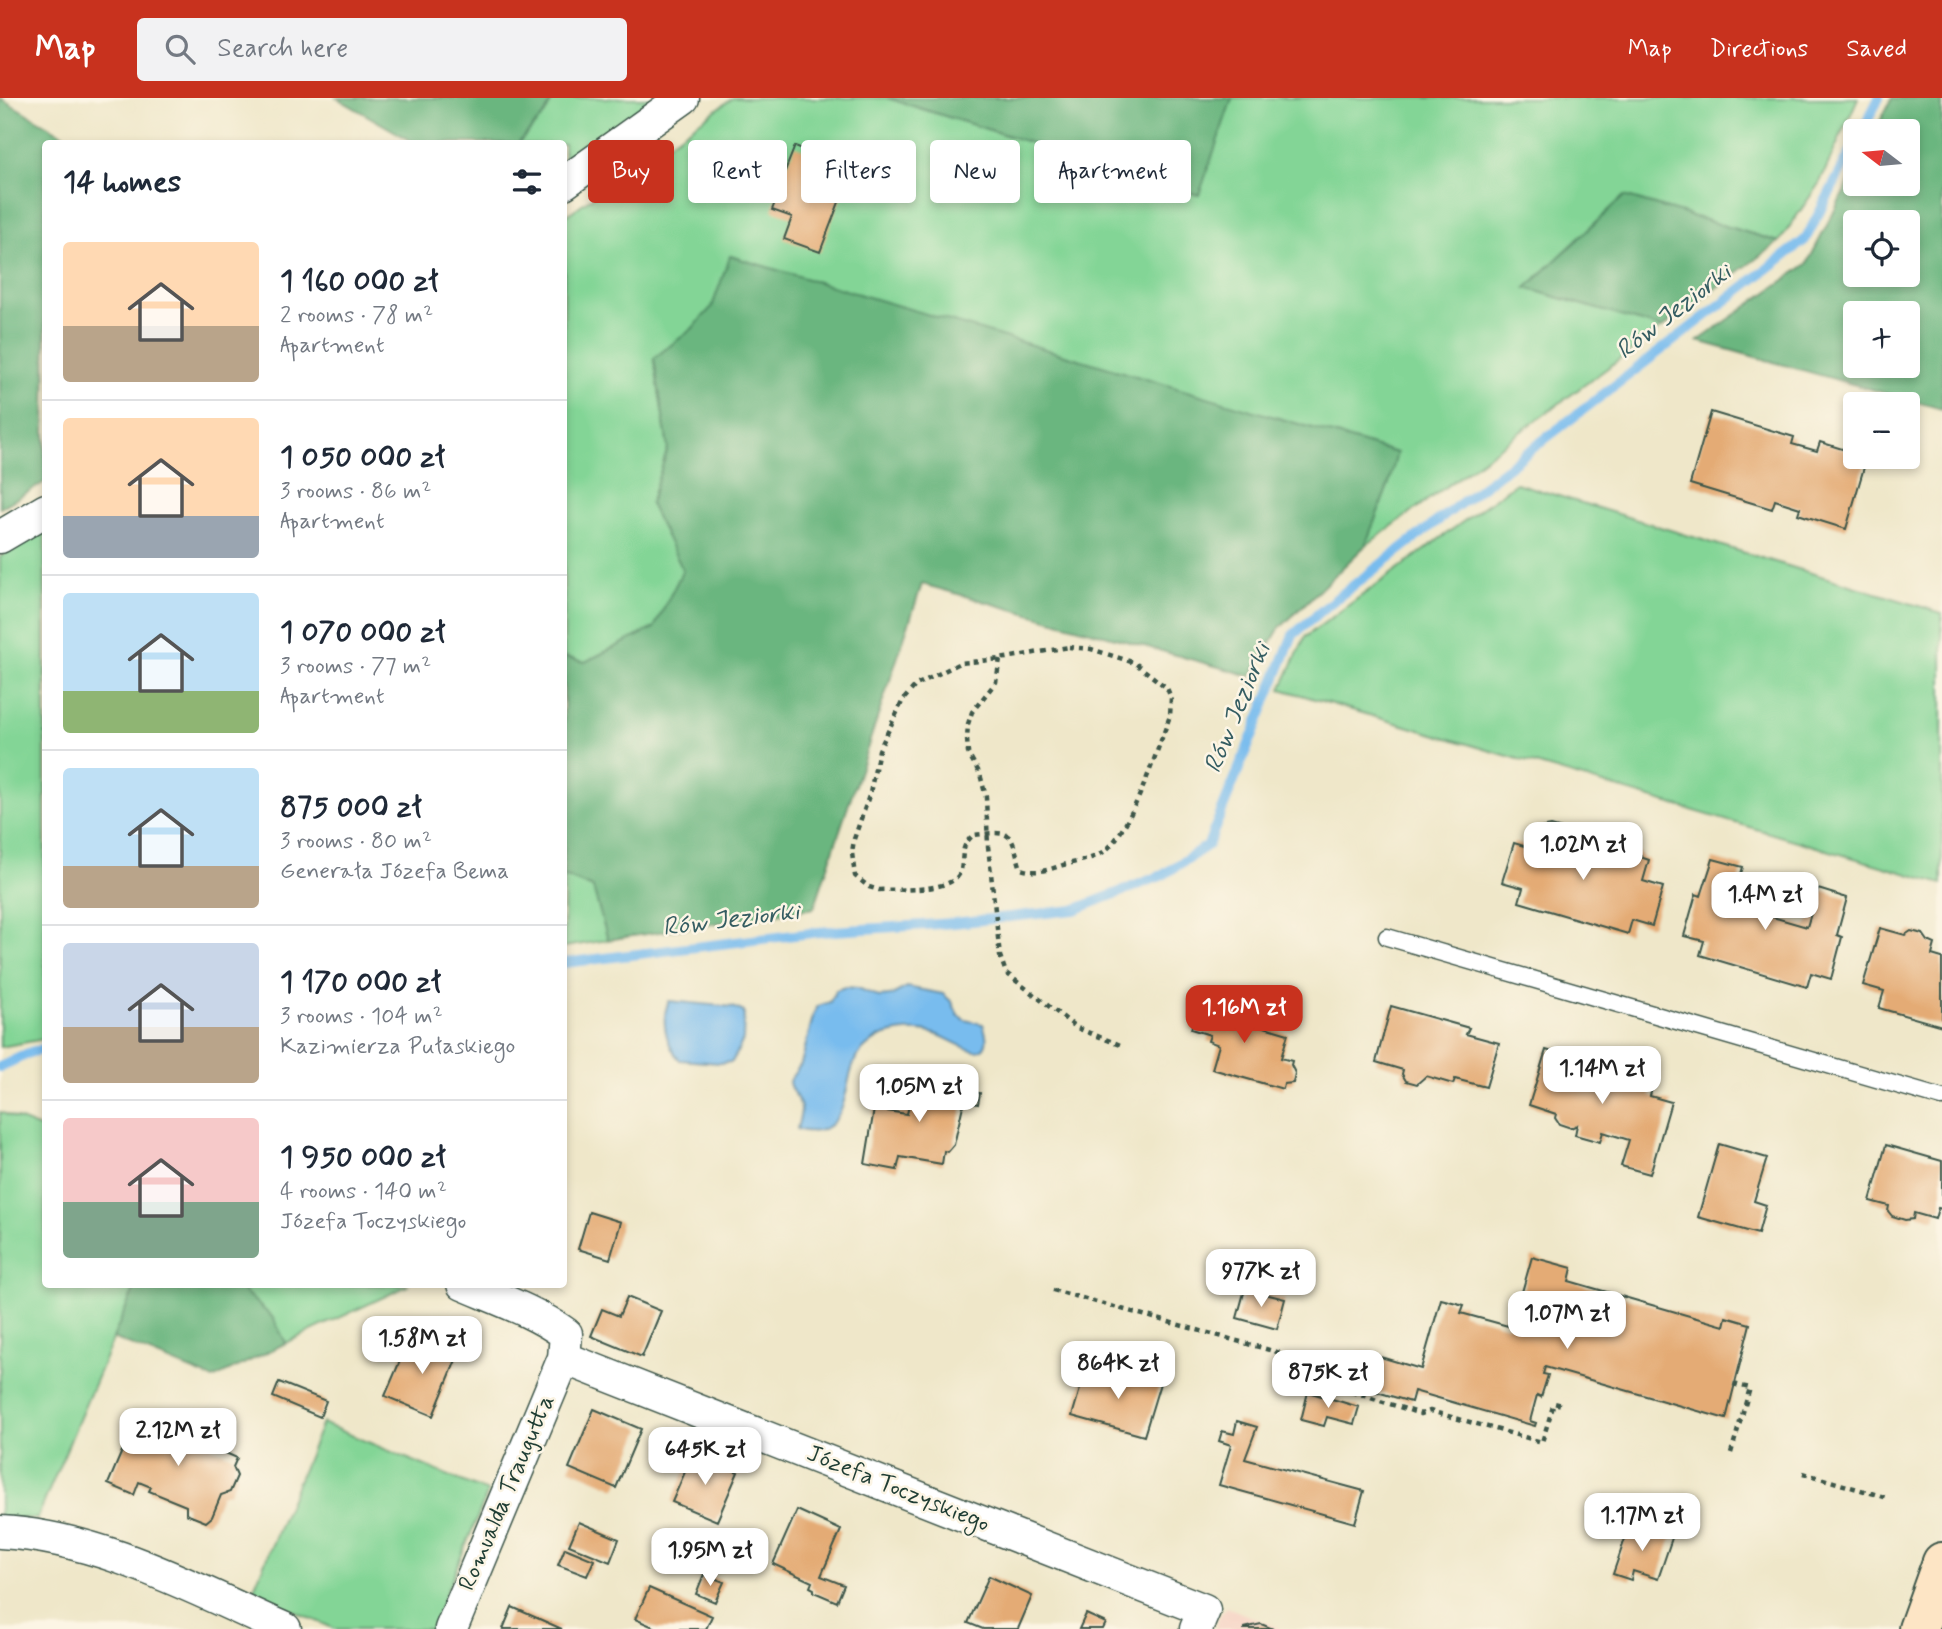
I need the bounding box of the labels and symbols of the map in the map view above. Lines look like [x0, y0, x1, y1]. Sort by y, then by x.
north arrow [1843, 119, 1920, 196]
water label: Rów Jeziorki [1609, 255, 1740, 368]
water label: Rów Jeziorki [1196, 636, 1280, 778]
pin: 1.02M zł [1511, 822, 1655, 882]
pin: 1.4M zł [1700, 872, 1830, 932]
water label: Rów Jeziorki [661, 894, 804, 945]
pin: 1.16M zł [1172, 986, 1316, 1045]
pin: 1.14M zł [1530, 1046, 1674, 1106]
pin: 1.05M zł [847, 1065, 991, 1124]
pin: 977K zł [1196, 1250, 1326, 1309]
pin: 1.07M zł [1495, 1292, 1639, 1351]
pin: 1.58M zł [350, 1316, 494, 1376]
pin: 864K zł [1053, 1342, 1183, 1401]
pin: 875K zł [1263, 1350, 1393, 1410]
street label: Romualda Traugutta [452, 1390, 562, 1596]
pin: 2.12M zł [106, 1408, 250, 1468]
pin: 645K zł [640, 1428, 770, 1487]
street label: Józefa Toczyskiego [801, 1438, 994, 1542]
pin: 1.17M zł [1570, 1494, 1714, 1553]
pin: 1.95M zł [638, 1528, 782, 1588]

